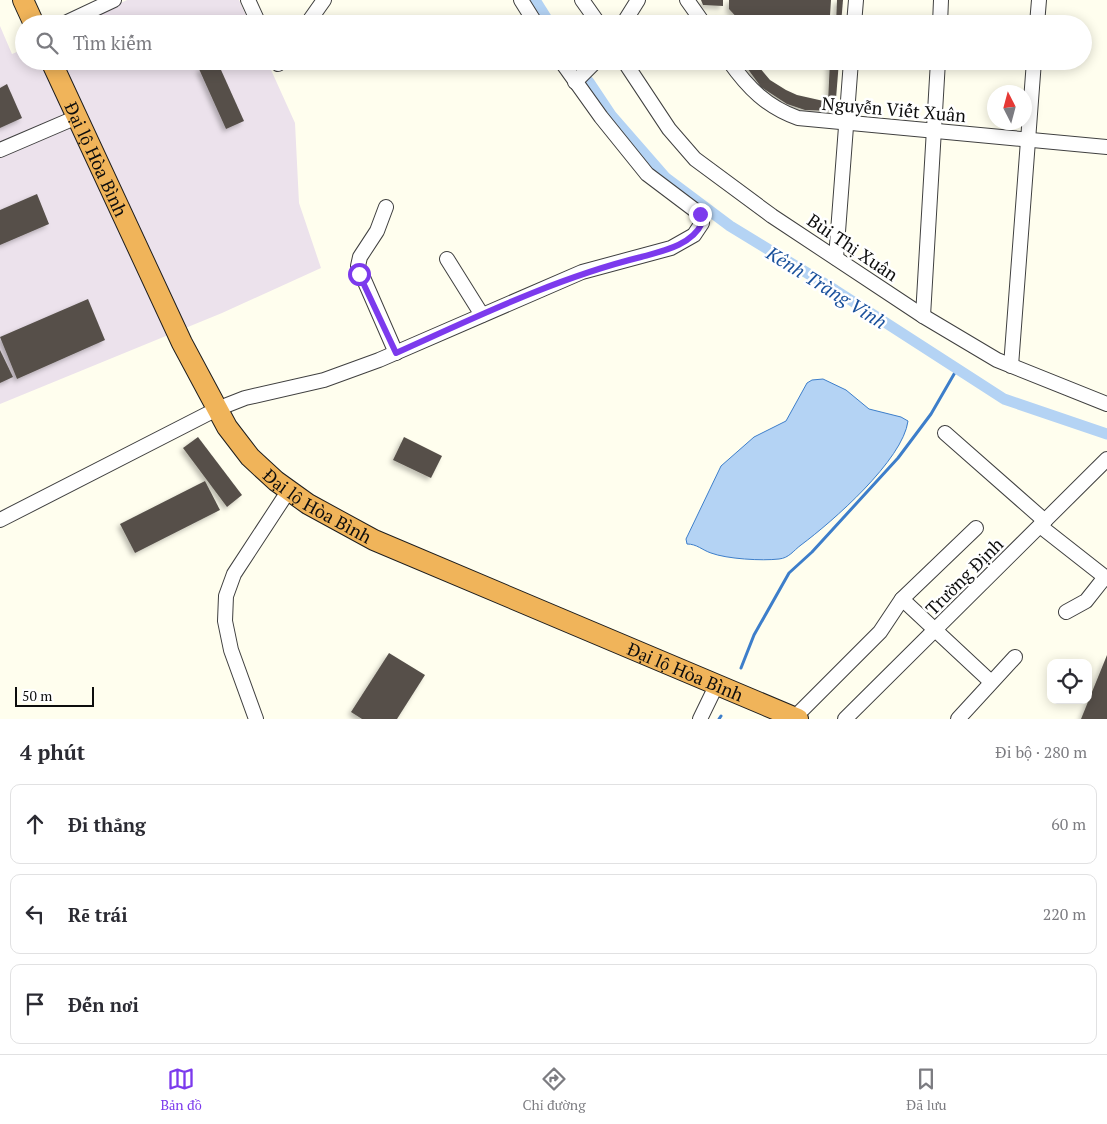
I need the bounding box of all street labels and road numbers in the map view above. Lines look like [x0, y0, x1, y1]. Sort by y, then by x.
street label: Nguyễn Viết Xuân [821, 91, 967, 127]
street label: Đại lộ Hòa Bình [60, 98, 134, 220]
street label: Bùi Thị Xuân [803, 208, 903, 286]
street label: Đại lộ Hòa Bình [258, 463, 376, 549]
street label: Trường Định [920, 532, 1008, 620]
street label: Đại lộ Hòa Bình [624, 636, 747, 707]

